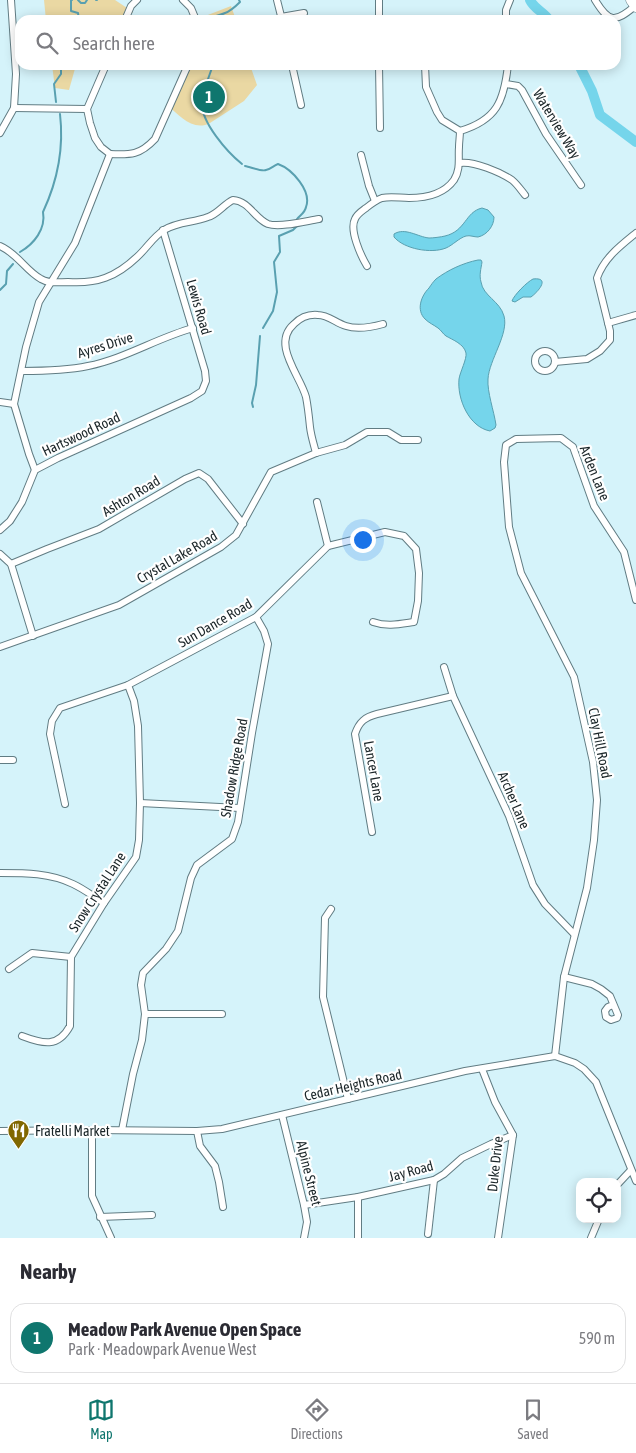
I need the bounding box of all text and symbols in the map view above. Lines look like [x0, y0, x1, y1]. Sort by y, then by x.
search box [15, 15, 621, 70]
icon: search [33, 29, 61, 57]
text: Search here [73, 32, 155, 54]
pin: 1 [193, 78, 225, 116]
street label: Waterview Way [530, 86, 584, 162]
street label: Lewis Road [183, 277, 215, 337]
street label: Ayres Drive [75, 329, 135, 361]
street label: Hartswood Road [39, 409, 123, 459]
street label: Arden Lane [577, 443, 613, 503]
street label: Ashton Road [99, 473, 163, 519]
your location [350, 527, 376, 553]
street label: Crystal Lake Road [134, 528, 220, 586]
street label: Sun Dance Road [175, 595, 255, 651]
street label: Clay Hill Road [585, 706, 615, 780]
street label: Shadow Ridge Road [217, 717, 251, 819]
street label: Lancer Lane [361, 739, 387, 803]
street label: Archer Lane [495, 769, 533, 831]
street label: Snow Crystal Lane [65, 849, 129, 935]
street label: Cedar Heights Road [303, 1066, 403, 1104]
restaurant icon: Fratelli Market [7, 1119, 31, 1150]
place label: Fratelli Market [35, 1123, 110, 1139]
street label: Duke Drive [484, 1135, 506, 1193]
street label: Alpine Street [293, 1139, 325, 1207]
street label: Jay Road [387, 1157, 435, 1185]
map controls [576, 1178, 621, 1223]
button: locate [576, 1178, 621, 1223]
text: Nearby [20, 1259, 76, 1283]
text: Meadow Park Avenue Open Space [68, 1318, 301, 1340]
text: 1 [33, 1329, 41, 1347]
text: 590 m [579, 1329, 615, 1347]
text: Park · Meadowpark Avenue West [68, 1340, 257, 1358]
tab: Map [87, 1396, 115, 1442]
tab: Directions [290, 1396, 343, 1442]
tab: Saved [518, 1396, 549, 1442]

